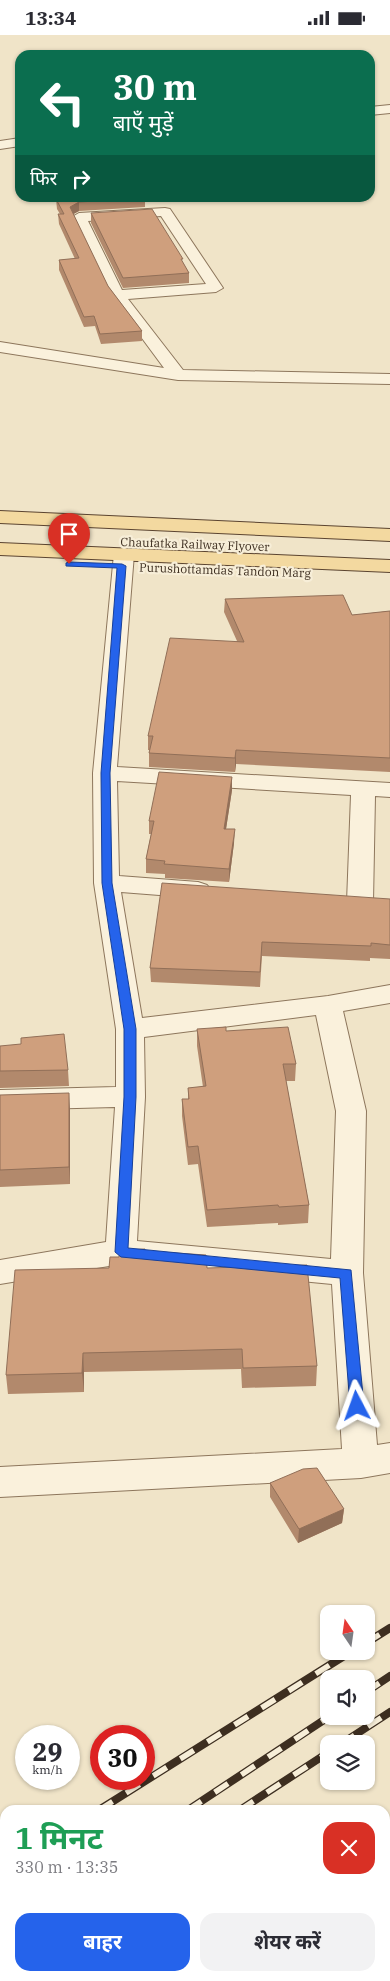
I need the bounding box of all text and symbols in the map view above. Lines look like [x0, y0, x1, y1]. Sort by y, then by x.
text: 13:34 [25, 6, 76, 30]
text: 30 m [113, 64, 197, 110]
icon: left [30, 70, 95, 135]
text: बाएँ मुड़ें [113, 108, 173, 137]
icon: right [67, 165, 95, 193]
text: फिर [30, 166, 57, 190]
pin [48, 513, 90, 564]
icon: arrive [55, 520, 83, 548]
street label: Chaufatka Railway Flyover [120, 534, 271, 554]
street label: Purushottamdas Tandon Marg [139, 560, 312, 581]
position arrow [330, 1379, 382, 1431]
north arrow [320, 1605, 375, 1660]
map controls [320, 1605, 375, 1790]
button: sound [320, 1670, 375, 1725]
speed limit sign: 30 [90, 1725, 155, 1790]
text: 29 [32, 1735, 63, 1768]
button: layers [320, 1735, 375, 1790]
text: km/h [32, 1762, 63, 1777]
text: 1 मिनट [15, 1818, 103, 1857]
button: close [323, 1822, 375, 1874]
text: 330 m · 13:35 [15, 1857, 118, 1877]
button: बाहर [15, 1913, 190, 1971]
button: शेयर करें [200, 1913, 375, 1971]

